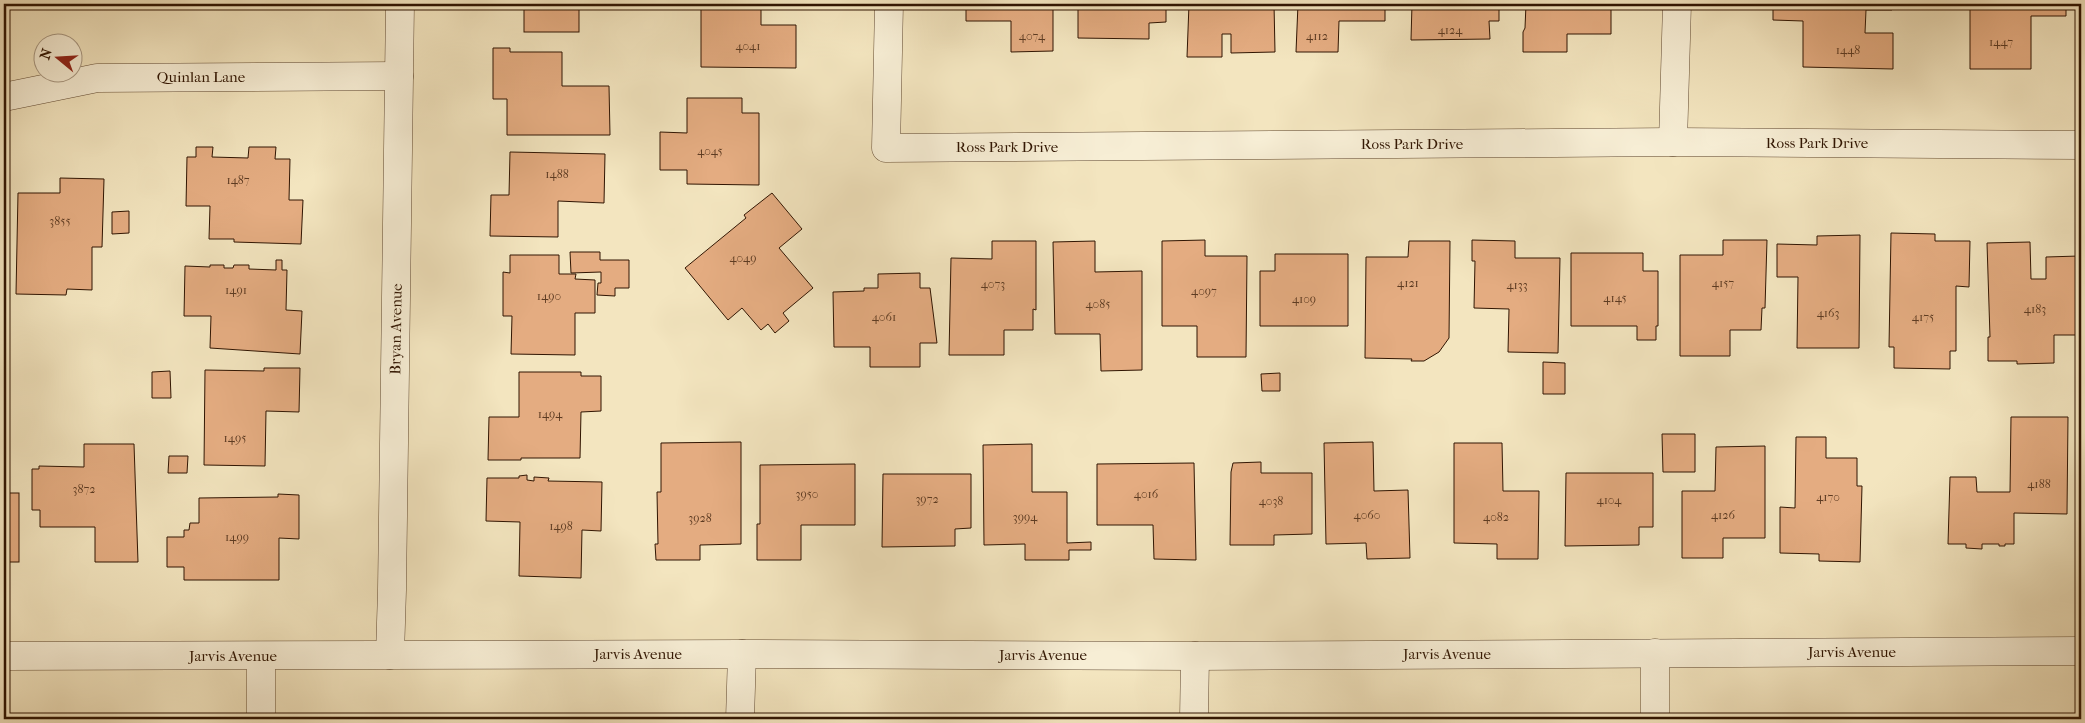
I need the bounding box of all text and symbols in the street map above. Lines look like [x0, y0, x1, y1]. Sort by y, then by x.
house number: 4124 [1438, 23, 1463, 37]
house number: 4074 [1019, 29, 1046, 43]
house number: 4112 [1306, 29, 1328, 43]
north arrow [32, 32, 82, 82]
house number: 1447 [1989, 35, 2013, 49]
house number: 4041 [736, 39, 760, 53]
house number: 1448 [1836, 43, 1860, 57]
text: N [36, 46, 56, 62]
street label: Quinlan Lane [157, 68, 246, 86]
street label: Ross Park Drive [1766, 134, 1869, 152]
street label: Ross Park Drive [1361, 135, 1464, 153]
street label: Ross Park Drive [956, 138, 1059, 156]
house number: 4045 [697, 144, 723, 158]
house number: 1488 [545, 167, 569, 181]
house number: 1487 [226, 173, 250, 187]
house number: 3855 [49, 214, 71, 228]
house number: 4049 [730, 251, 756, 265]
house number: 4121 [1397, 276, 1419, 290]
house number: 4157 [1712, 276, 1734, 290]
house number: 4073 [981, 277, 1005, 291]
house number: 4133 [1506, 278, 1528, 292]
house number: 1491 [225, 283, 247, 297]
street label: Bryan Avenue [386, 283, 406, 375]
house number: 4097 [1191, 284, 1217, 298]
house number: 1490 [537, 289, 561, 303]
house number: 4145 [1603, 291, 1627, 305]
house number: 4109 [1292, 292, 1316, 306]
house number: 4085 [1086, 297, 1110, 311]
house number: 4183 [2024, 302, 2046, 316]
house number: 4163 [1817, 306, 1839, 320]
house number: 4061 [872, 310, 896, 324]
house number: 4175 [1912, 310, 1934, 324]
house number: 1494 [538, 407, 563, 421]
house number: 1495 [224, 431, 246, 445]
house number: 4188 [2027, 477, 2051, 491]
house number: 3872 [73, 482, 95, 496]
house number: 3950 [796, 487, 818, 501]
house number: 4016 [1134, 487, 1159, 501]
house number: 4170 [1816, 490, 1840, 504]
house number: 3972 [915, 492, 939, 506]
house number: 4104 [1597, 493, 1622, 507]
house number: 4038 [1259, 494, 1283, 508]
house number: 4060 [1354, 508, 1380, 522]
house number: 4126 [1711, 508, 1736, 522]
house number: 3994 [1013, 510, 1038, 524]
house number: 4082 [1483, 510, 1509, 524]
house number: 3928 [688, 511, 712, 525]
house number: 1498 [549, 519, 573, 533]
house number: 1499 [225, 530, 249, 544]
street label: Jarvis Avenue [1807, 643, 1896, 661]
street label: Jarvis Avenue [593, 645, 682, 663]
street label: Jarvis Avenue [1402, 645, 1491, 663]
street label: Jarvis Avenue [998, 646, 1087, 664]
street label: Jarvis Avenue [188, 647, 277, 665]

